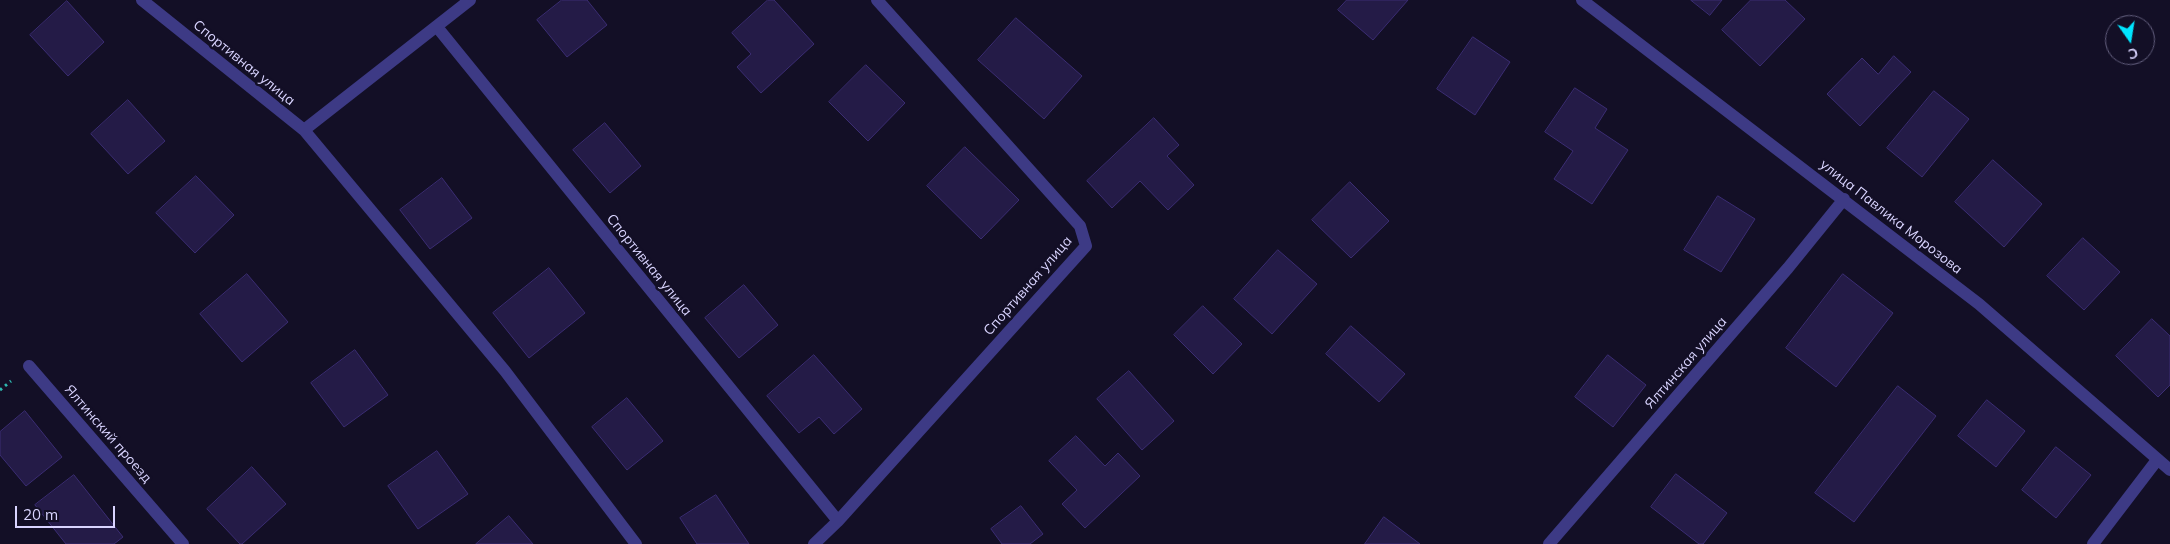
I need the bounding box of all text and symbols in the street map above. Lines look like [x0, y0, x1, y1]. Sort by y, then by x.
north arrow [2105, 15, 2155, 65]
street label: Спортивная улица [190, 17, 298, 109]
text: С [2126, 44, 2140, 63]
street label: улица Павлика Морозова [1816, 156, 1966, 278]
street label: Спортивная улица [603, 211, 695, 319]
street label: Спортивная улица [980, 233, 1076, 339]
street label: Ялтинская улица [1642, 314, 1730, 412]
street label: Ялтинский проезд [61, 382, 155, 486]
scale bar [18, 496, 118, 528]
text: 20 m [23, 505, 58, 524]

